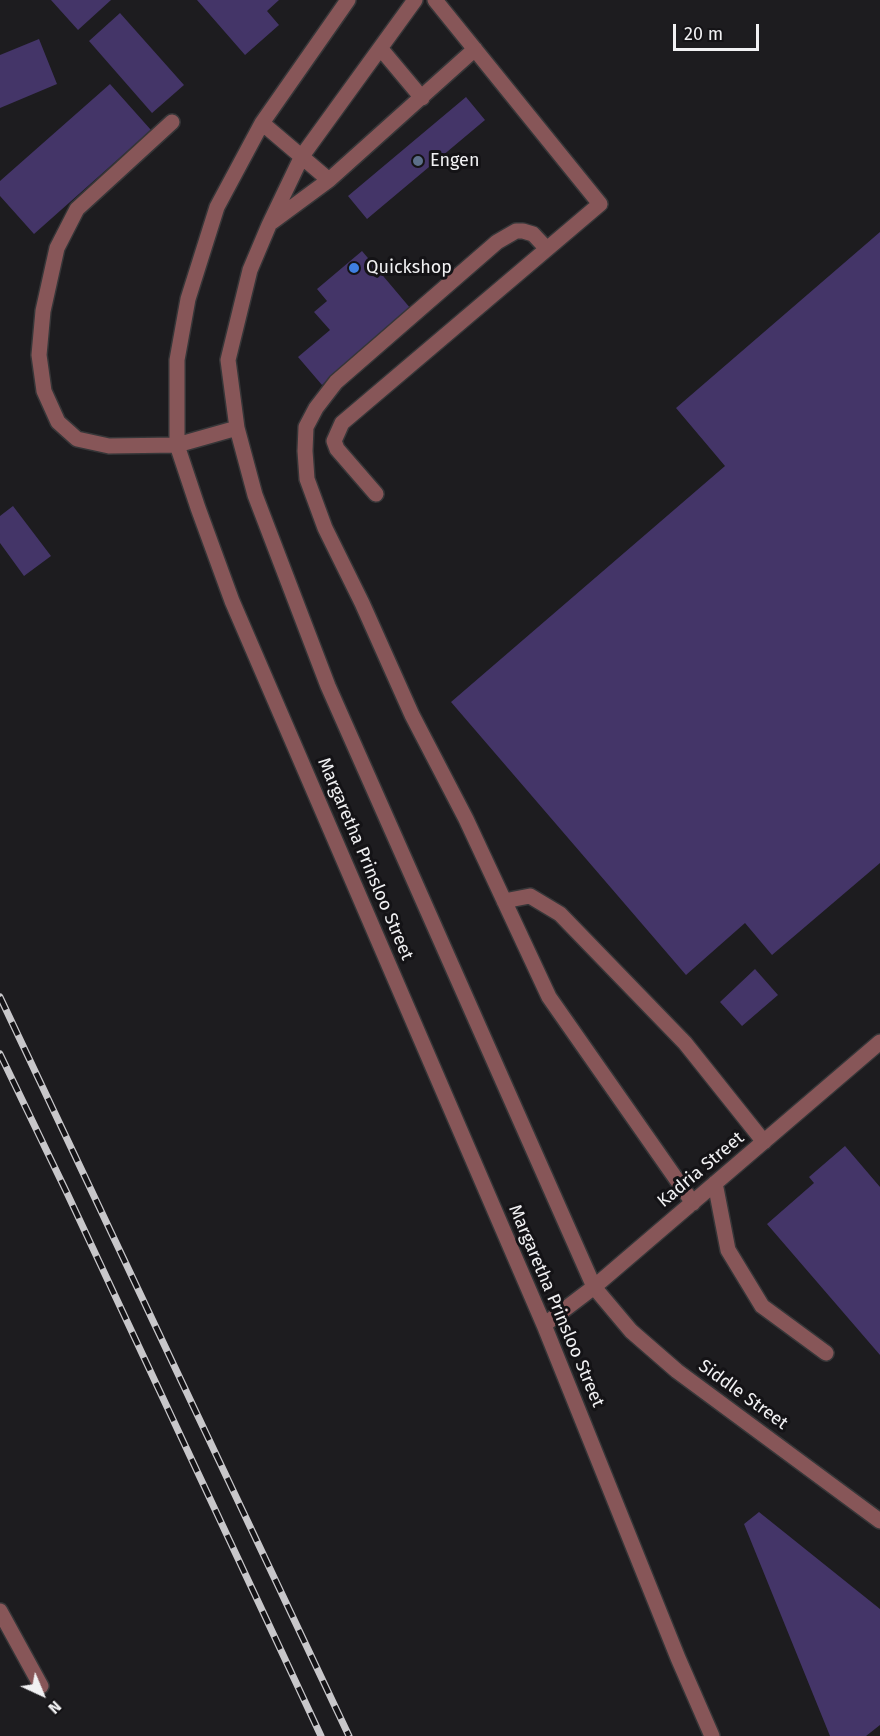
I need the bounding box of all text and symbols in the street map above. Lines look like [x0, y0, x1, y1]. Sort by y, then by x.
scale bar [676, 12, 762, 50]
text: 20 m [684, 23, 723, 45]
place label: Engen [430, 150, 479, 172]
marker: Engen [411, 154, 425, 168]
place label: Quickshop [366, 257, 452, 279]
marker: Quickshop [347, 261, 361, 275]
street label: Margaretha Prinsloo Street [312, 754, 418, 964]
street label: Kadria Street [653, 1128, 749, 1212]
street label: Margaretha Prinsloo Street [503, 1201, 609, 1411]
street label: Siddle Street [694, 1355, 792, 1435]
north arrow [12, 1664, 72, 1724]
text: N [44, 1697, 65, 1718]

